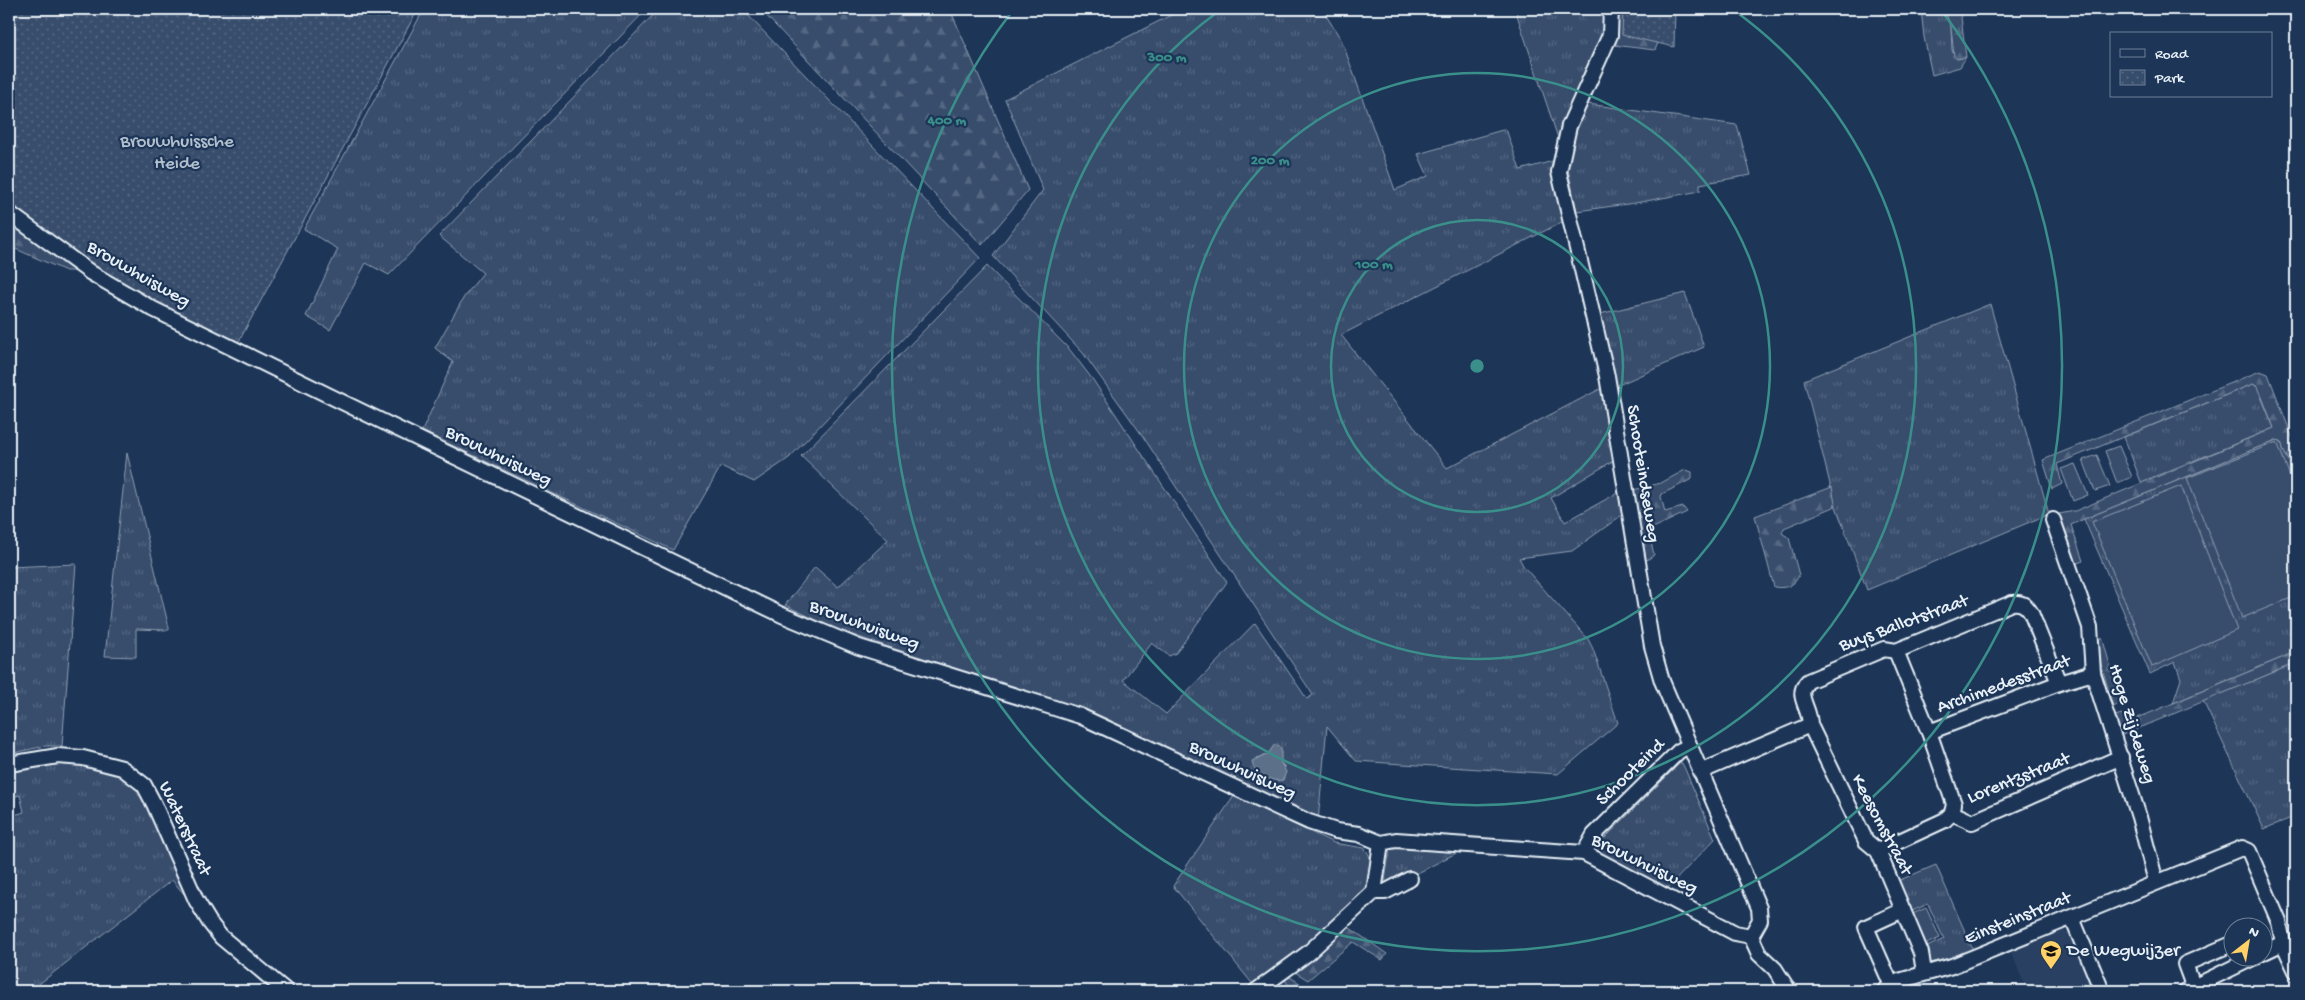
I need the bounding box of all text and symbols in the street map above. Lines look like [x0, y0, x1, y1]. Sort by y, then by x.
legend [2110, 32, 2272, 98]
text: Road [2155, 46, 2189, 64]
text: 300 m [1146, 49, 1187, 67]
text: Park [2154, 70, 2185, 88]
text: 400 m [927, 112, 967, 130]
park label: Brouwhuissche Heide [119, 131, 234, 176]
text: 200 m [1251, 152, 1290, 170]
street label: Brouwhuisweg [81, 236, 194, 314]
text: 100 m [1354, 256, 1393, 274]
centre of rings [1468, 357, 1486, 375]
street label: Schooteindseweg [1620, 403, 1664, 545]
street label: Brouwhuisweg [440, 421, 555, 493]
street label: Buys Ballotstraat [1835, 589, 1974, 658]
street label: Brouwhuisweg [805, 595, 922, 657]
street label: Archimedesstraat [1934, 649, 2076, 720]
street label: Hoge Zijdeweg [2102, 661, 2160, 787]
street label: Schooteind [1592, 733, 1672, 812]
street label: Brouwhuisweg [1184, 736, 1299, 806]
street label: Lorentzstraat [1964, 747, 2076, 810]
street label: Keesomstraat [1845, 771, 1918, 881]
street label: Waterstraat [152, 778, 217, 882]
street label: Brouwhuisweg [1586, 829, 1701, 901]
street label: Einsteinstraat [1961, 886, 2077, 951]
north arrow [2222, 918, 2272, 968]
text: N [2245, 923, 2262, 943]
school or university icon: De Wegwijzer [2039, 939, 2063, 970]
place label: De Wegwijzer [2065, 940, 2182, 963]

